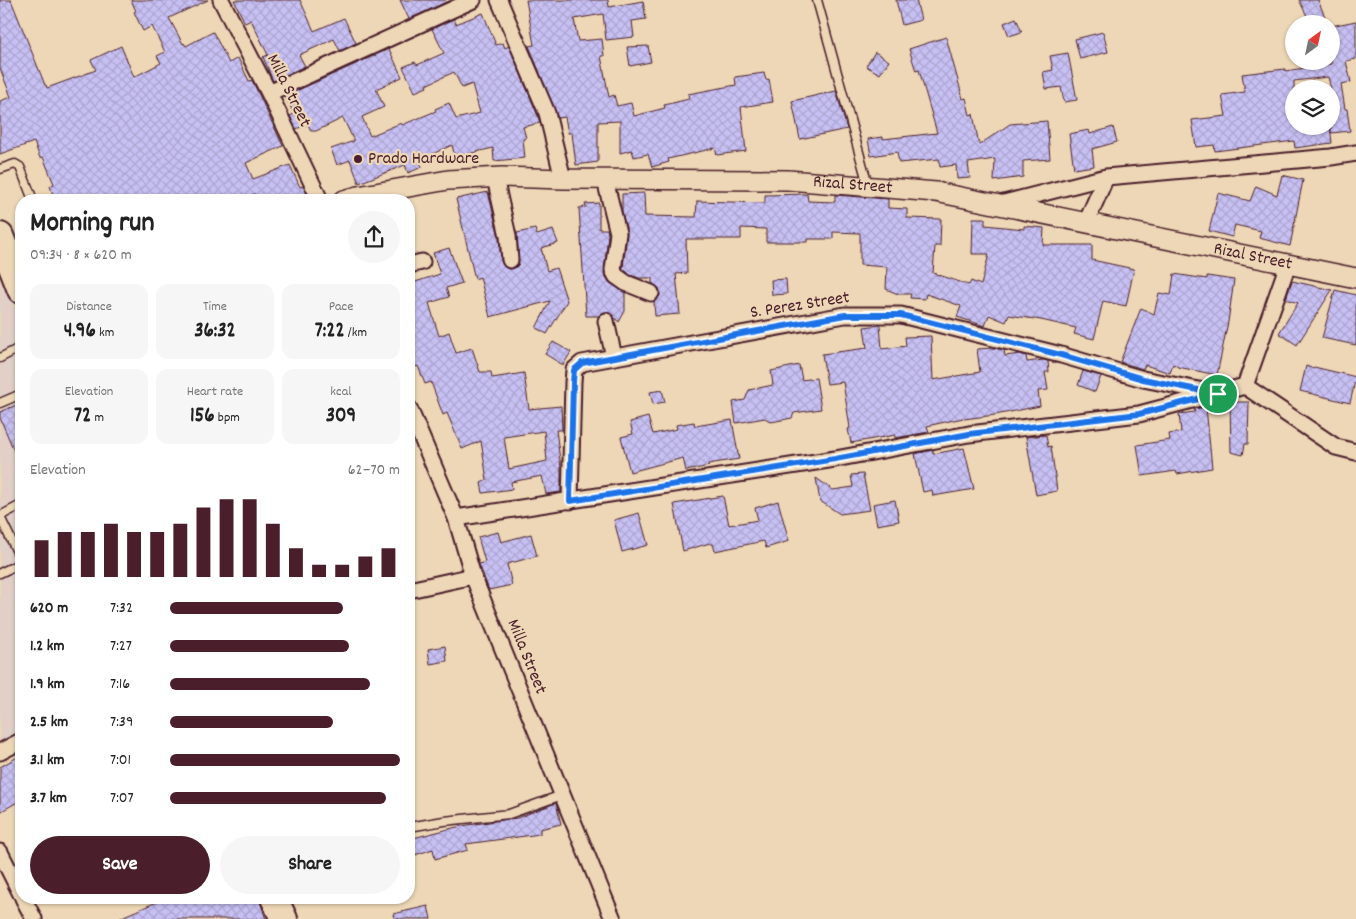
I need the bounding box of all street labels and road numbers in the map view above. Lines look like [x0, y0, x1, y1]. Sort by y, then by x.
street label: Milla Street [260, 50, 317, 132]
street label: Rizal Street [812, 170, 894, 201]
street label: Rizal Street [1211, 237, 1295, 277]
street label: S. Perez Street [748, 286, 852, 326]
street label: Milla Street [500, 616, 552, 699]

